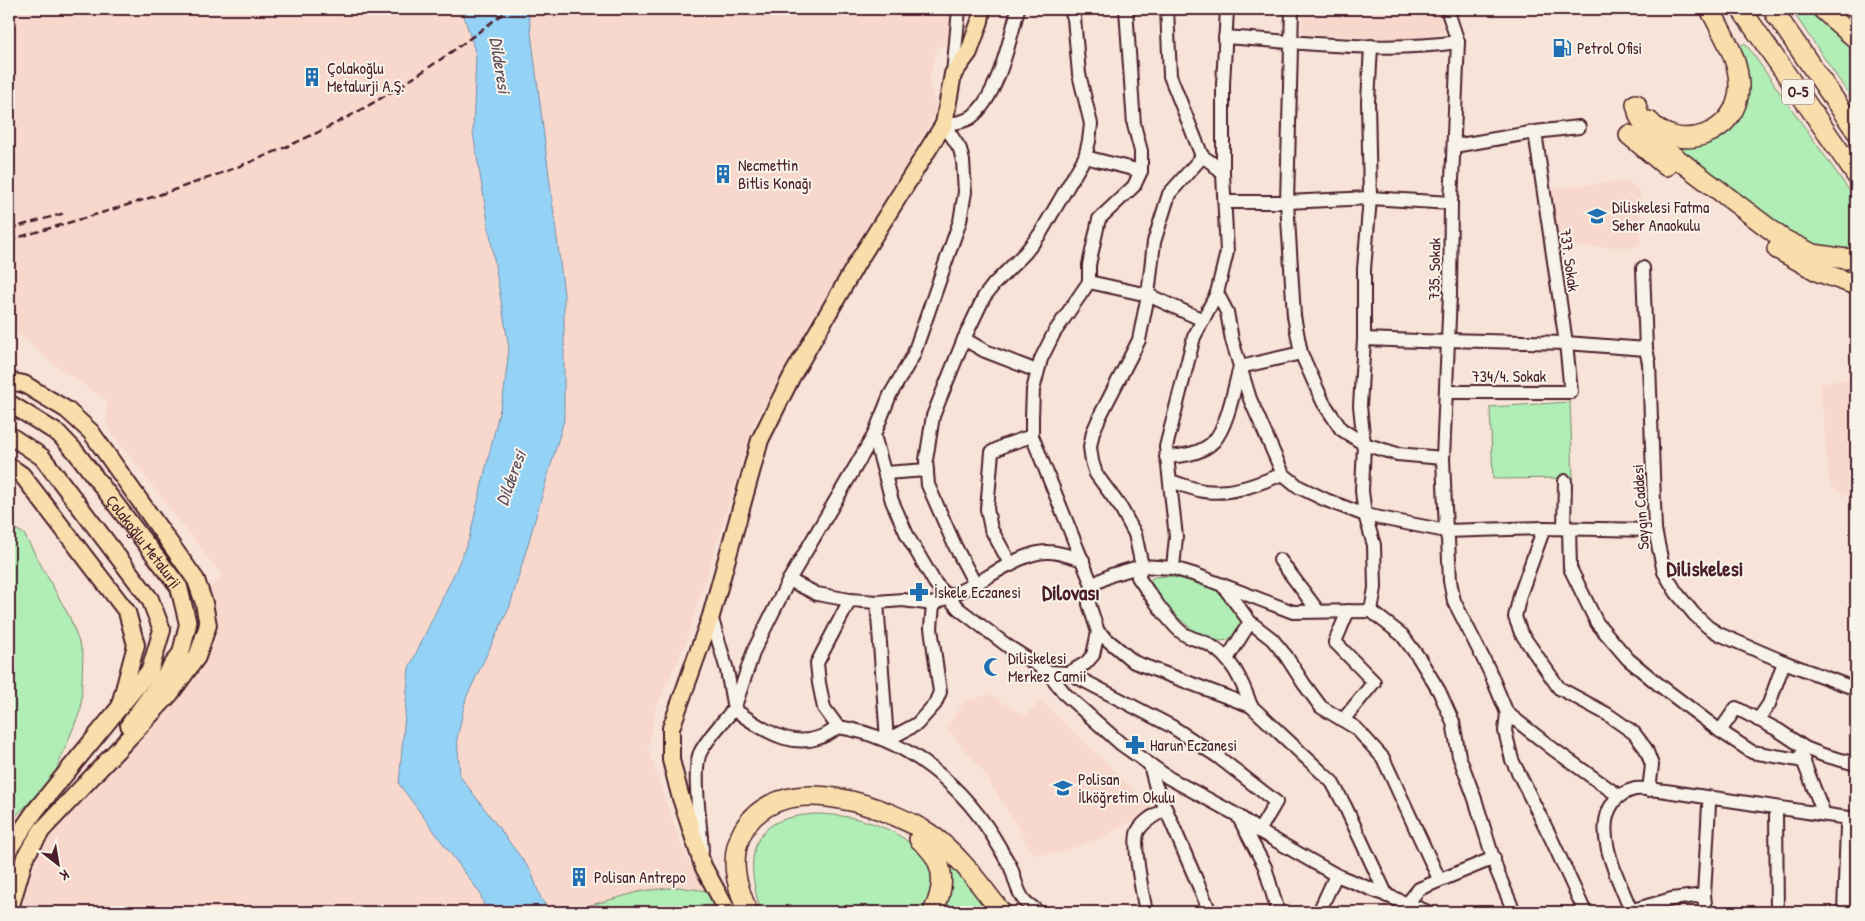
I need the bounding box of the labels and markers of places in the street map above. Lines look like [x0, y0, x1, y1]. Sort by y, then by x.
fuel station icon: Petrol Ofisi [1551, 37, 1573, 59]
place label: Petrol Ofisi [1577, 37, 1642, 59]
place label: Çolakoğlu Metalurji A.Ş. [327, 57, 405, 97]
building icon: Çolakoğlu Metalurji A.Ş. [301, 66, 323, 88]
place label: Necmettin Bitlis Konağı [738, 154, 812, 194]
building icon: Necmettin Bitlis Konağı [712, 163, 734, 185]
place label: Diliskelesi Fatma Seher Anaokulu [1612, 196, 1709, 236]
school or university icon: Diliskelesi Fatma Seher Anaokulu [1586, 205, 1608, 227]
pharmacy icon: İskele Eczanesi [908, 581, 930, 603]
place label: İskele Eczanesi [934, 581, 1021, 603]
place label: Diliskelesi Merkez Camii [1008, 647, 1087, 687]
mosque icon: Diliskelesi Merkez Camii [982, 656, 1004, 678]
pharmacy icon: Harun Eczanesi [1124, 734, 1146, 756]
place label: Harun Eczanesi [1150, 734, 1237, 756]
place label: Polisan İlköğretim Okulu [1078, 768, 1176, 808]
school or university icon: Polisan İlköğretim Okulu [1052, 777, 1074, 799]
building icon: Polisan Antrepo [568, 866, 590, 888]
place label: Polisan Antrepo [594, 866, 686, 888]

